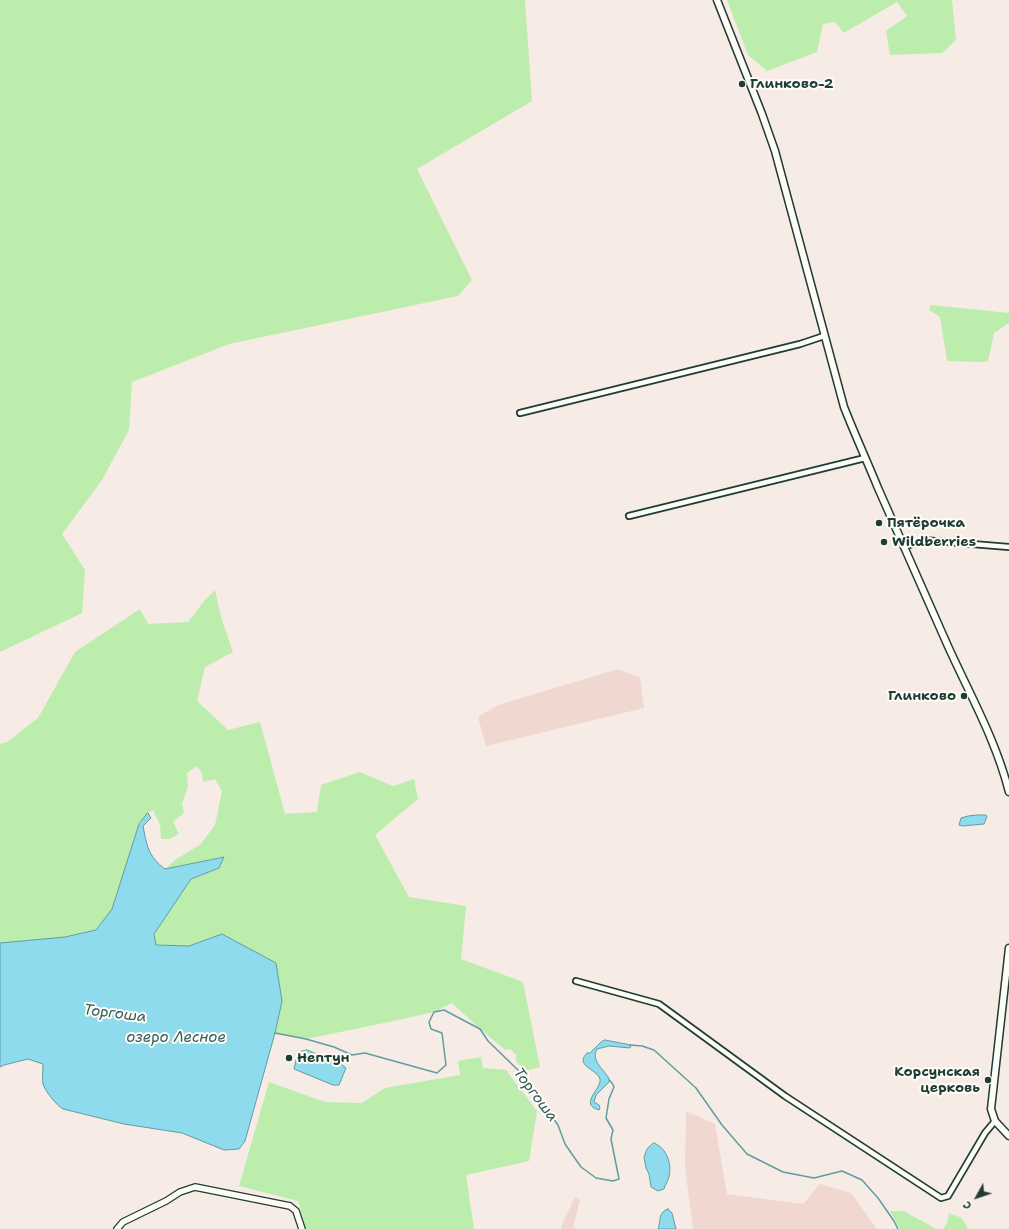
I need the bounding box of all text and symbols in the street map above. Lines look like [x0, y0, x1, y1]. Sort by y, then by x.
place label: Глинково-2 [750, 76, 833, 92]
marker: Глинково-2 [737, 79, 747, 89]
place label: Пятёрочка [887, 515, 965, 531]
marker: Пятёрочка [874, 518, 884, 528]
place label: Wildberries [892, 534, 976, 550]
marker: Wildberries [879, 537, 889, 547]
place label: Глинково [888, 688, 956, 704]
marker: Глинково [959, 691, 969, 701]
water label: Торгоша [83, 1001, 147, 1027]
water label: озеро Лесное [126, 1029, 226, 1047]
place label: Нептун [297, 1050, 350, 1066]
marker: Нептун [284, 1053, 294, 1063]
water label: Торгоша [509, 1064, 561, 1126]
place label: Корсунская церковь [894, 1064, 980, 1096]
marker: Корсунская церковь [983, 1075, 993, 1085]
north arrow [957, 1177, 997, 1217]
text: С [960, 1198, 975, 1212]

